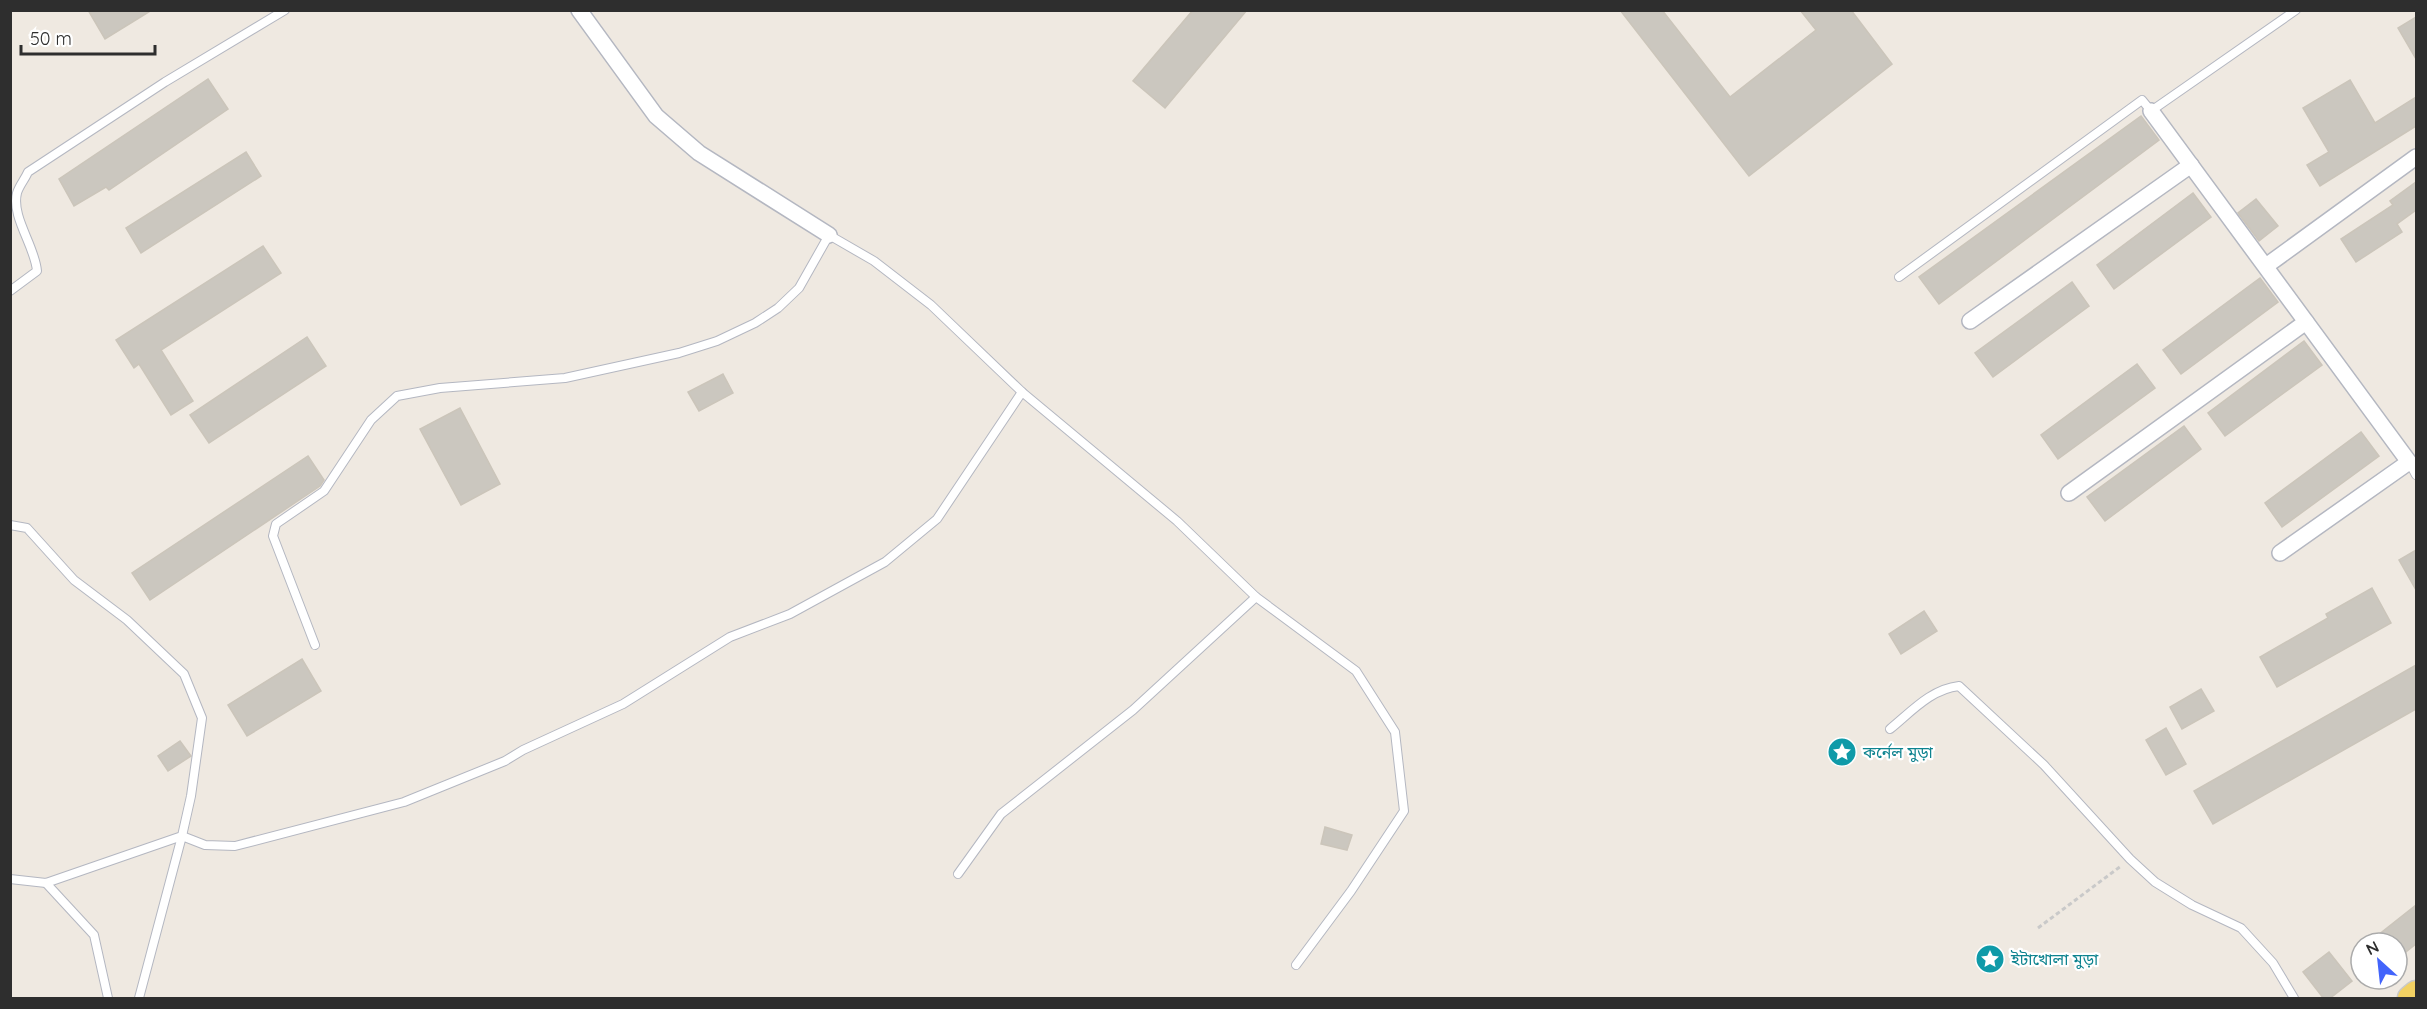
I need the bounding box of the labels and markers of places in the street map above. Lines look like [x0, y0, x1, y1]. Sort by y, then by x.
place icon: কর্নেল মুড়া [1826, 736, 1858, 768]
place label: কর্নেল মুড়া [1862, 742, 1934, 762]
place icon: ইটাখোলা মুড়া [1974, 943, 2006, 975]
place label: ইটাখোলা মুড়া [2010, 949, 2099, 969]

